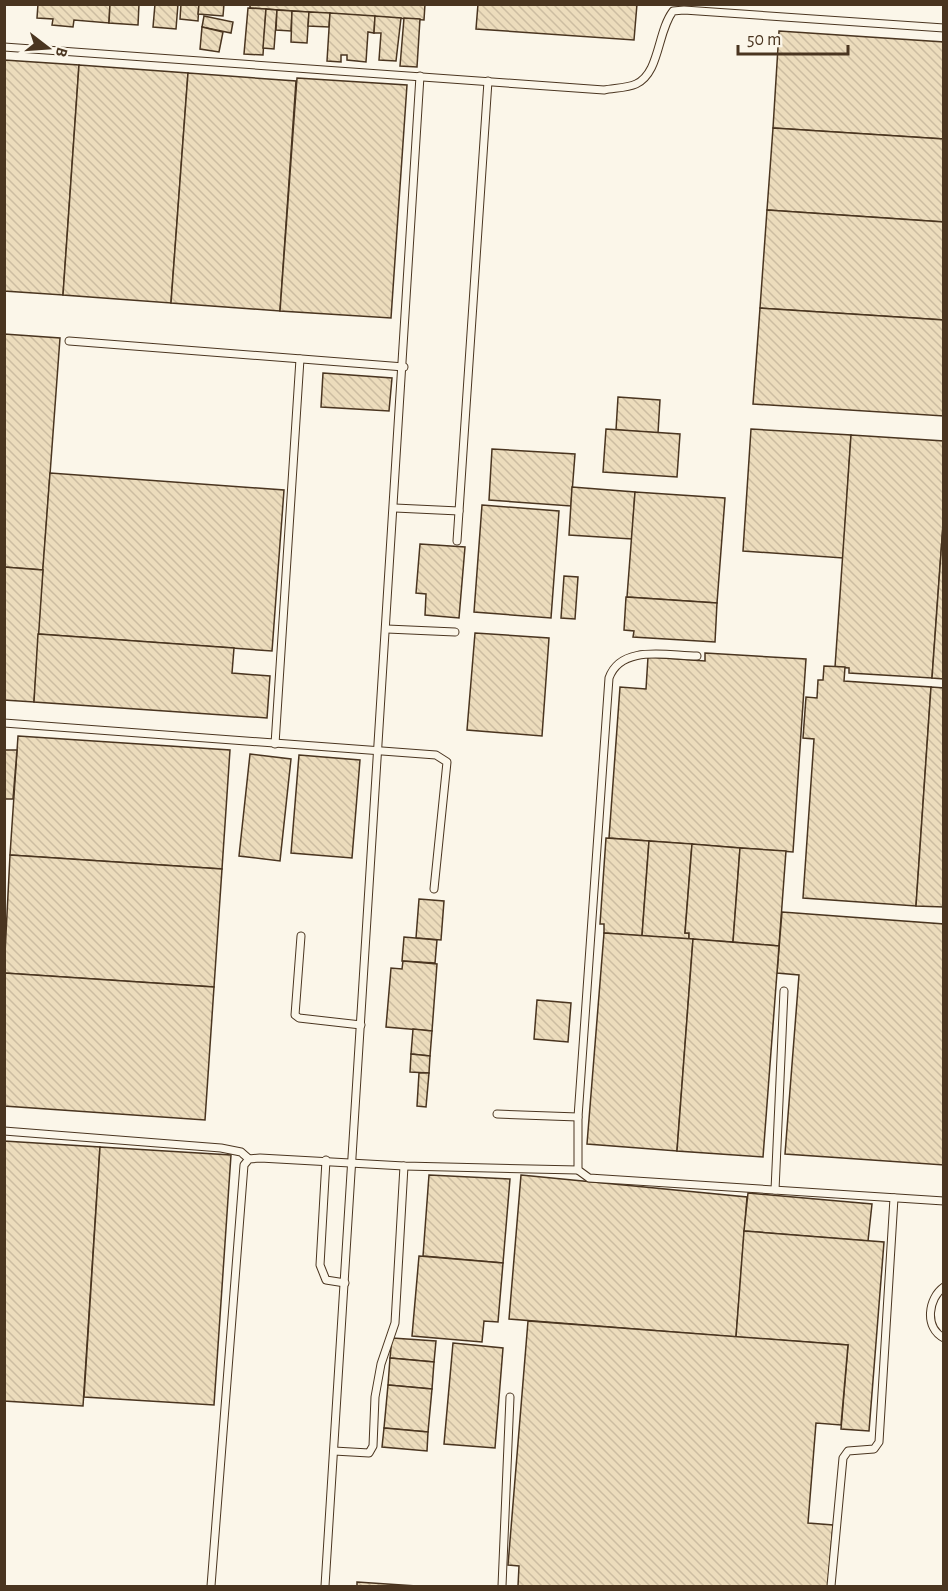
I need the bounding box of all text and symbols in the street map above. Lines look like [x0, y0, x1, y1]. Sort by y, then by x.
north arrow [18, 18, 78, 78]
scale bar [738, 18, 848, 56]
text: 50 m [747, 31, 781, 49]
text: B [52, 45, 70, 59]

